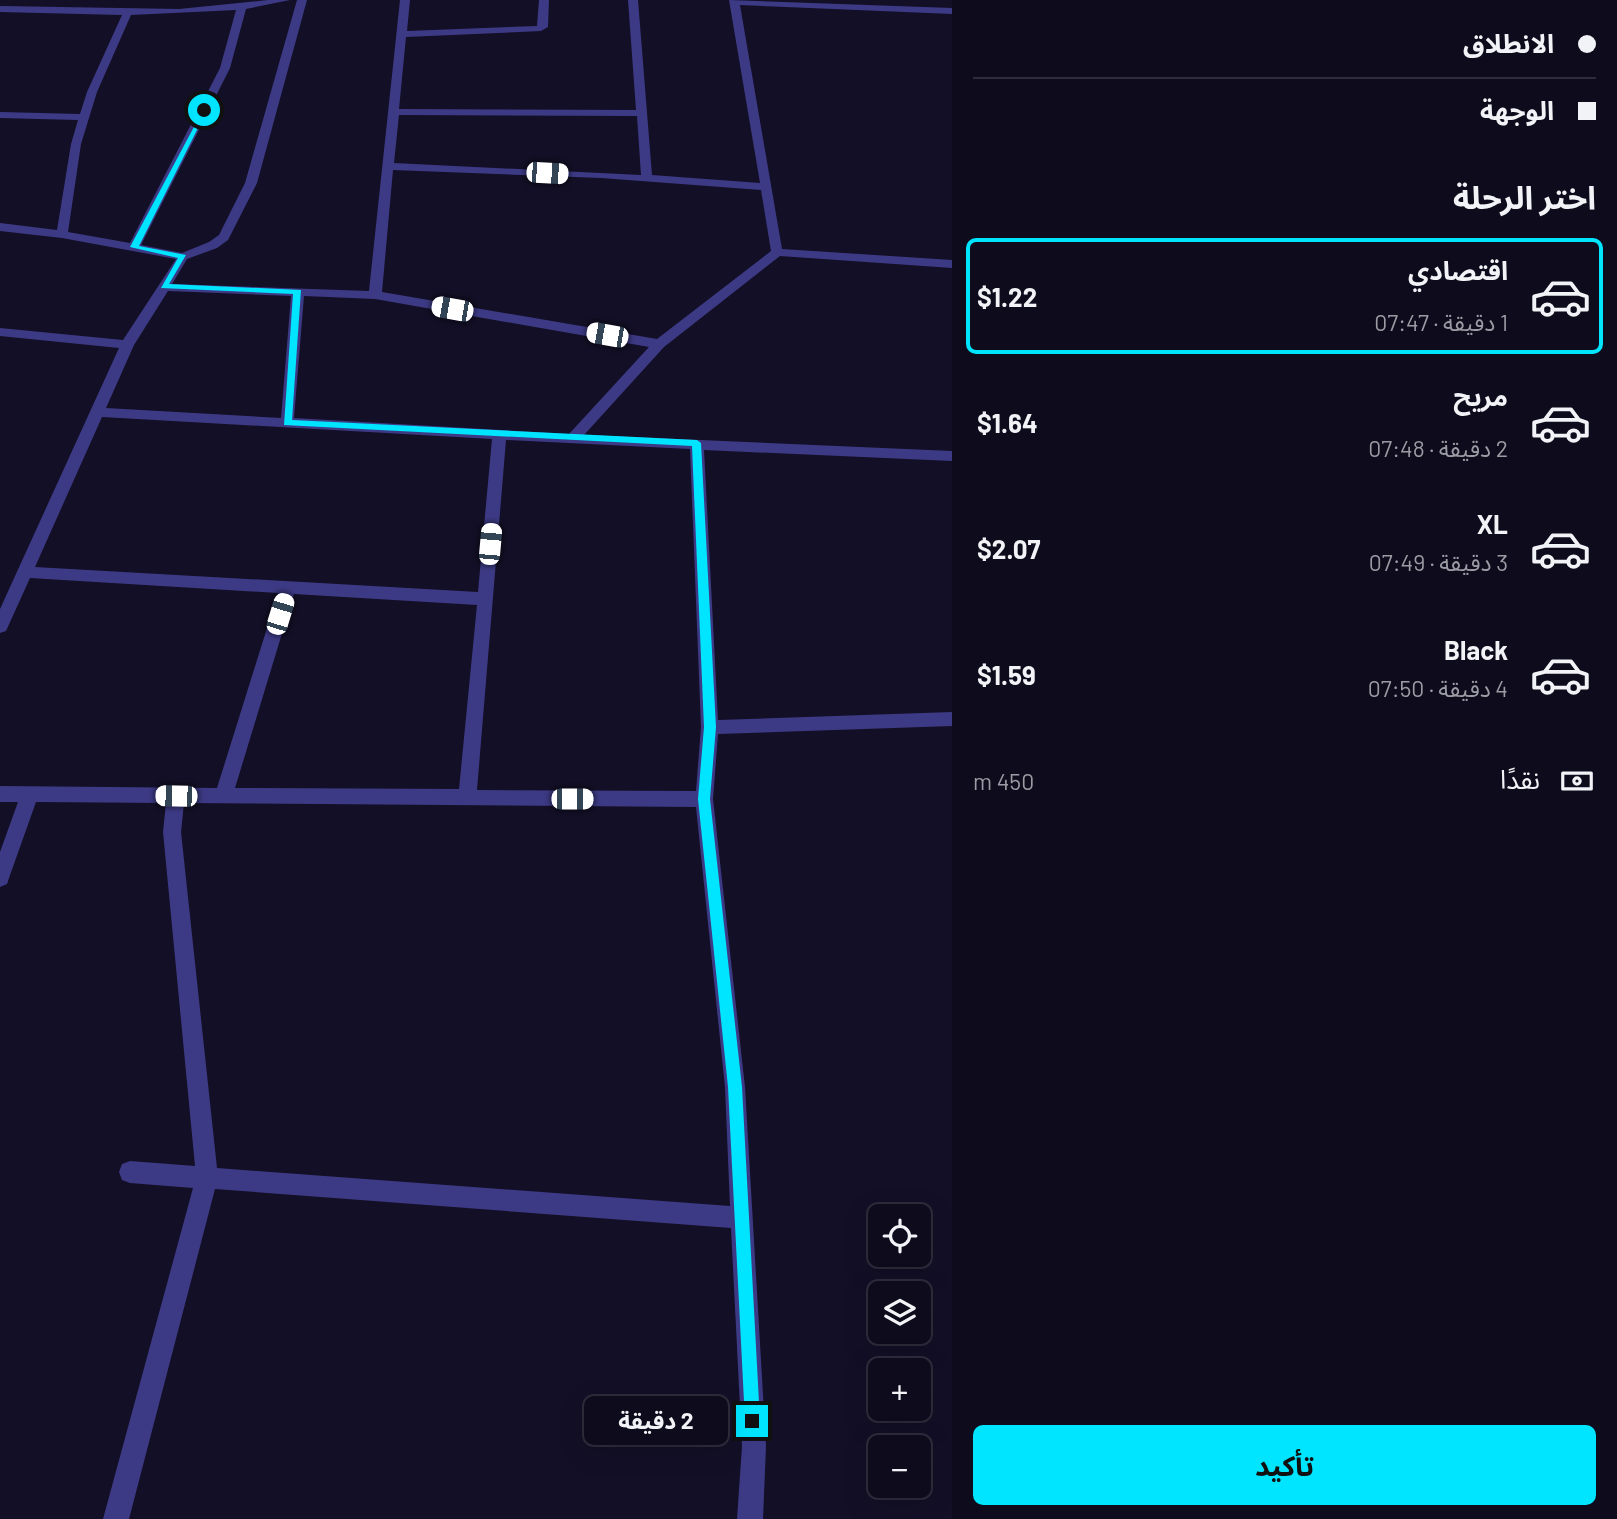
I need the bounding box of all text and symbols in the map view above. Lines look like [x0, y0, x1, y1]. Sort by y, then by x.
text: الانطلاق [1463, 27, 1554, 58]
route start [188, 94, 220, 126]
text: الوجهة [1480, 94, 1554, 125]
car [526, 161, 569, 185]
text: اختر الرحلة [1453, 177, 1596, 215]
text: اقتصادي [1408, 254, 1508, 285]
icon: car [1529, 265, 1592, 328]
text: $1.22 [977, 281, 1037, 312]
car [430, 295, 475, 323]
text: 1 دقيقة · 07:47 [1374, 308, 1508, 336]
car [585, 321, 630, 349]
text: مريح [1453, 380, 1508, 411]
icon: car [1529, 391, 1592, 454]
text: $1.64 [977, 407, 1038, 438]
text: 2 دقيقة · 07:48 [1368, 434, 1508, 462]
text: XL [1477, 508, 1508, 539]
icon: car [1529, 517, 1592, 580]
car [478, 522, 503, 566]
text: $2.07 [977, 533, 1041, 564]
text: 3 دقيقة · 07:49 [1369, 548, 1508, 576]
car [264, 591, 297, 637]
text: Black [1444, 634, 1508, 665]
icon: car [1529, 643, 1592, 706]
text: $1.59 [977, 659, 1036, 690]
text: 4 دقيقة · 07:50 [1368, 674, 1508, 702]
icon: cash [1558, 762, 1596, 800]
text: نقدًا [1500, 763, 1540, 794]
text: 450 m [973, 767, 1034, 795]
car [155, 785, 198, 807]
car [552, 789, 594, 810]
map controls [868, 1204, 931, 1498]
button: locate [868, 1204, 931, 1267]
button: layers [868, 1281, 931, 1344]
button: + [868, 1358, 931, 1421]
callout: 2 دقيقة [584, 1396, 728, 1446]
route end [736, 1405, 768, 1437]
text: 2 دقيقة [618, 1406, 694, 1434]
button: تأكيد [973, 1425, 1596, 1505]
button: − [868, 1435, 931, 1498]

